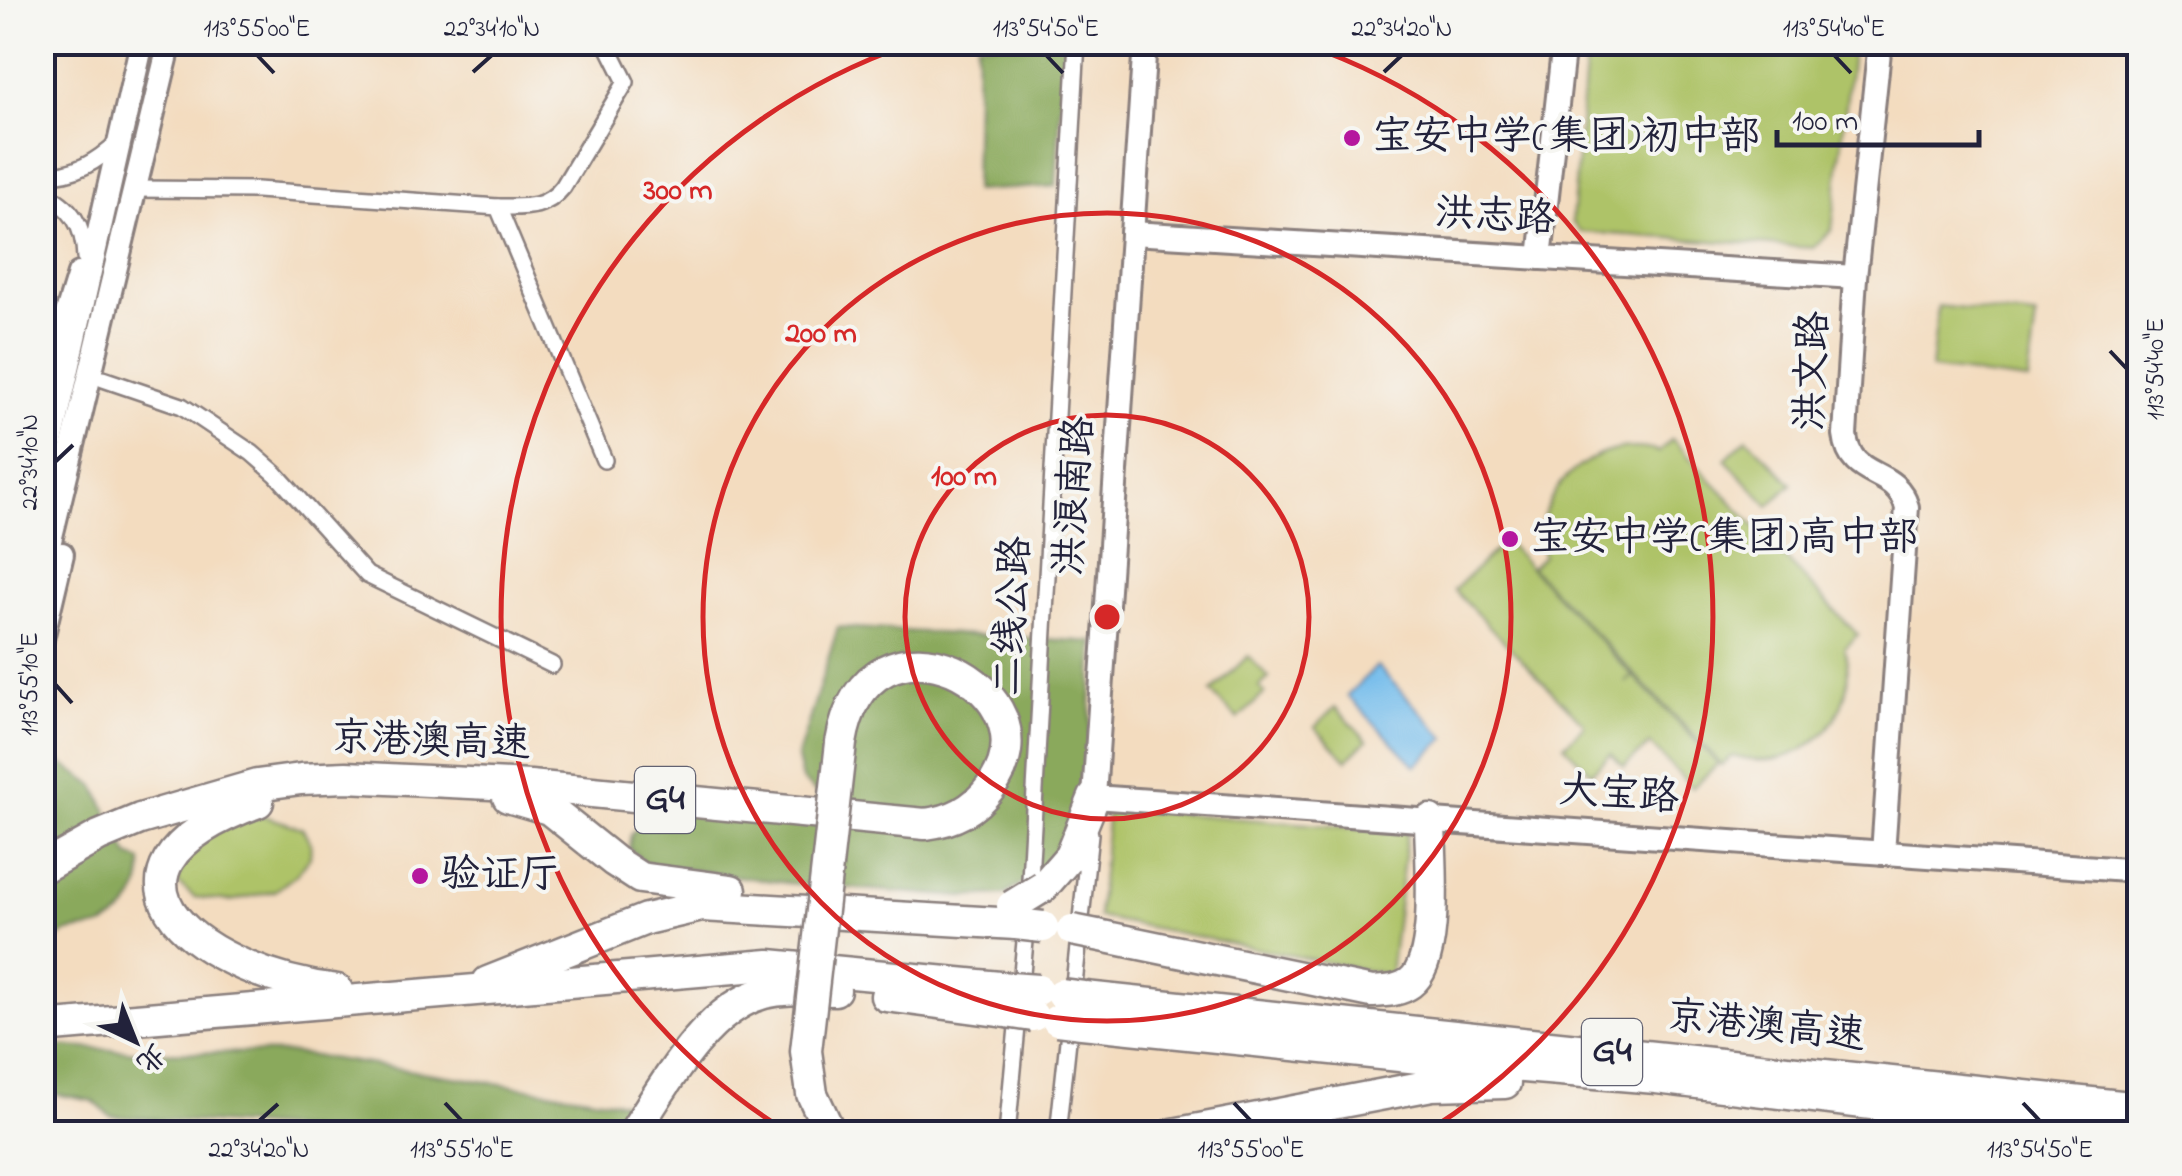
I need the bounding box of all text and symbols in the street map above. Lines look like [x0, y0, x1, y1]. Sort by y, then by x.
text: 113°55'00"E [204, 12, 310, 48]
text: 22°34'10"N [444, 12, 540, 48]
text: 113°54'50"E [993, 12, 1099, 48]
text: 22°34'20"N [1352, 12, 1452, 48]
text: 113°54'40"E [1783, 12, 1885, 48]
scale bar [1777, 85, 1980, 147]
text: 100 m [1792, 101, 1858, 145]
place label: 宝安中学(集团)初中部 [1372, 109, 1761, 168]
marker: 宝安中学(集团)初中部 [1341, 127, 1363, 149]
text: 300 m [642, 170, 713, 214]
street label: 洪志路 [1434, 185, 1556, 251]
street label: 洪文路 [1782, 310, 1846, 432]
text: 200 m [784, 313, 857, 357]
text: 113°54'40"E [2139, 318, 2175, 420]
text: 22°34'10"N [13, 414, 49, 510]
street label: 洪浪南路 [1041, 414, 1111, 578]
text: 100 m [931, 456, 997, 500]
place label: 宝安中学(集团)高中部 [1530, 510, 1919, 569]
marker: 宝安中学(集团)高中部 [1499, 528, 1521, 550]
street label: 二线公路 [980, 535, 1048, 697]
centre of rings [1089, 599, 1125, 635]
text: 113°55'10"E [13, 632, 49, 736]
street label: 京港澳高速 [330, 710, 532, 776]
street label: 大宝路 [1557, 762, 1681, 830]
road number: G4 [635, 767, 695, 833]
place label: 验证厅 [440, 847, 560, 906]
marker: 验证厅 [409, 865, 431, 887]
street label: 京港澳高速 [1663, 988, 1869, 1068]
north arrow [85, 991, 185, 1091]
road number: G4 [1582, 1019, 1642, 1085]
text: 北 [125, 1032, 174, 1081]
text: 22°34'20"N [209, 1133, 309, 1169]
text: 113°55'10"E [410, 1133, 514, 1169]
text: 113°55'00"E [1198, 1133, 1304, 1169]
text: 113°54'50"E [1987, 1133, 2093, 1169]

